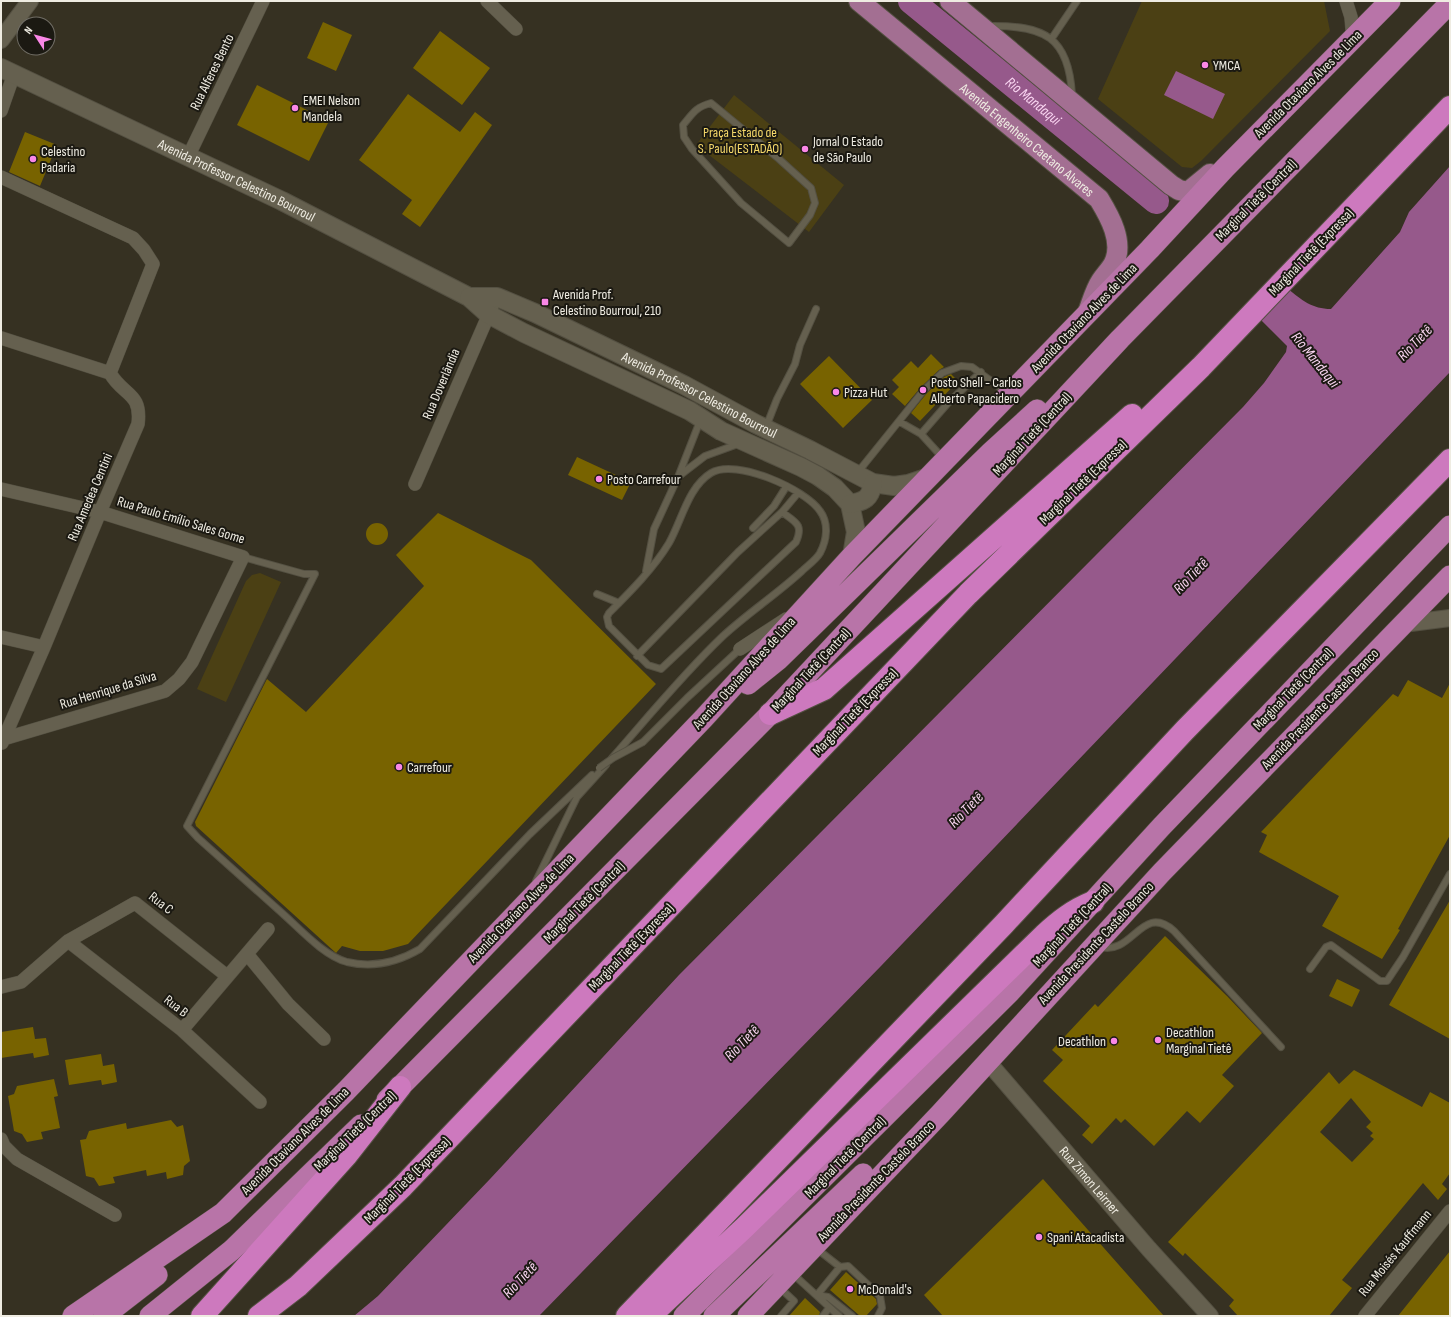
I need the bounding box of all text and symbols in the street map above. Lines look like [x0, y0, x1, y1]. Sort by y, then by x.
north arrow [16, 16, 56, 56]
text: N [21, 24, 35, 37]
street label: Avenida Otaviano Alves de Lima [1250, 27, 1365, 142]
street label: Rua Alferes Bento [186, 31, 238, 113]
place label: YMCA [1213, 57, 1241, 74]
marker: YMCA [1200, 60, 1210, 70]
water label: Rio Mandaqui [1002, 73, 1066, 130]
street label: Avenida Engenheiro Caetano Alvares [956, 79, 1098, 200]
place label: EMEI Nelson Mandela [303, 92, 360, 125]
marker: EMEI Nelson Mandela [290, 103, 300, 113]
park label: Praça Estado de S. Paulo(ESTADÃO) [698, 124, 782, 157]
place label: Jornal O Estado de São Paulo [812, 133, 883, 166]
street label: Avenida Professor Celestino Bourroul [155, 135, 318, 225]
place label: Celestino Padaria [41, 143, 85, 176]
marker: Jornal O Estado de São Paulo [800, 144, 810, 154]
marker: Celestino Padaria [28, 154, 38, 164]
street label: Marginal Tietê (Central) [1212, 156, 1300, 244]
street label: Marginal Tietê (Expressa) [1265, 205, 1357, 299]
street label: Avenida Otaviano Alves de Lima [1027, 260, 1141, 377]
place label: Avenida Prof. Celestino Bourroul, 210 [552, 286, 661, 319]
marker: Avenida Prof. Celestino Bourroul, 210 [540, 297, 550, 307]
water label: Rio Tietê [1393, 321, 1437, 365]
water label: Rio Mandaqui [1287, 328, 1344, 393]
street label: Rua Doverlândia [418, 346, 464, 422]
street label: Avenida Professor Celestino Bourroul [618, 347, 780, 441]
place label: Posto Shell - Carlos Alberto Papacidero [930, 374, 1022, 407]
place label: Pizza Hut [844, 384, 887, 401]
marker: Posto Shell - Carlos Alberto Papacidero [918, 385, 928, 395]
marker: Pizza Hut [831, 387, 841, 397]
street label: Marginal Tietê (Central) [989, 389, 1075, 479]
street label: Marginal Tietê (Expressa) [1036, 436, 1130, 528]
street label: Rua Amedea Centini [64, 451, 116, 543]
place label: Posto Carrefour [607, 471, 681, 488]
marker: Posto Carrefour [594, 474, 604, 484]
street label: Rua Paulo Emílio Sales Gome [115, 492, 247, 548]
water label: Rio Tietê [1169, 554, 1213, 598]
street label: Avenida Otaviano Alves de Lima [688, 613, 799, 733]
street label: Marginal Tietê (Central) [768, 625, 854, 715]
street label: Marginal Tietê (Central) [1249, 644, 1337, 734]
street label: Avenida Presidente Castelo Branco [1257, 645, 1382, 774]
street label: Marginal Tietê (Expressa) [809, 665, 901, 759]
street label: Rua Henrique da Silva [58, 667, 158, 713]
place label: Carrefour [407, 759, 452, 776]
marker: Carrefour [394, 762, 404, 772]
water label: Rio Tietê [944, 788, 988, 832]
street label: Avenida Otaviano Alves de Lima [464, 850, 578, 967]
street label: Marginal Tietê (Central) [540, 858, 628, 946]
street label: Avenida Presidente Castelo Branco [1034, 878, 1157, 1009]
street label: Marginal Tietê (Central) [1029, 880, 1115, 970]
street label: Rua C [145, 888, 177, 918]
street label: Marginal Tietê (Expressa) [585, 900, 677, 994]
street label: Rua B [160, 991, 192, 1021]
water label: Rio Tietê [720, 1021, 764, 1065]
place label: Decathlon Marginal Tietê [1166, 1024, 1231, 1057]
place label: Decathlon [1058, 1033, 1106, 1050]
marker: Decathlon Marginal Tietê [1153, 1035, 1163, 1045]
marker: Decathlon [1109, 1036, 1119, 1046]
street label: Avenida Otaviano Alves de Lima [237, 1084, 352, 1199]
street label: Marginal Tietê (Central) [310, 1087, 400, 1175]
street label: Marginal Tietê (Central) [801, 1113, 889, 1201]
street label: Avenida Presidente Castelo Branco [813, 1117, 938, 1246]
street label: Marginal Tietê (Expressa) [360, 1133, 454, 1227]
street label: Rua Zimon Leirner [1056, 1143, 1124, 1218]
street label: Rua Moisés Kauffmann [1355, 1206, 1435, 1300]
place label: Spani Atacadista [1047, 1229, 1124, 1246]
marker: Spani Atacadista [1034, 1232, 1044, 1242]
water label: Rio Tietê [498, 1258, 542, 1302]
place label: McDonald's [858, 1281, 912, 1298]
marker: McDonald's [845, 1284, 855, 1294]

